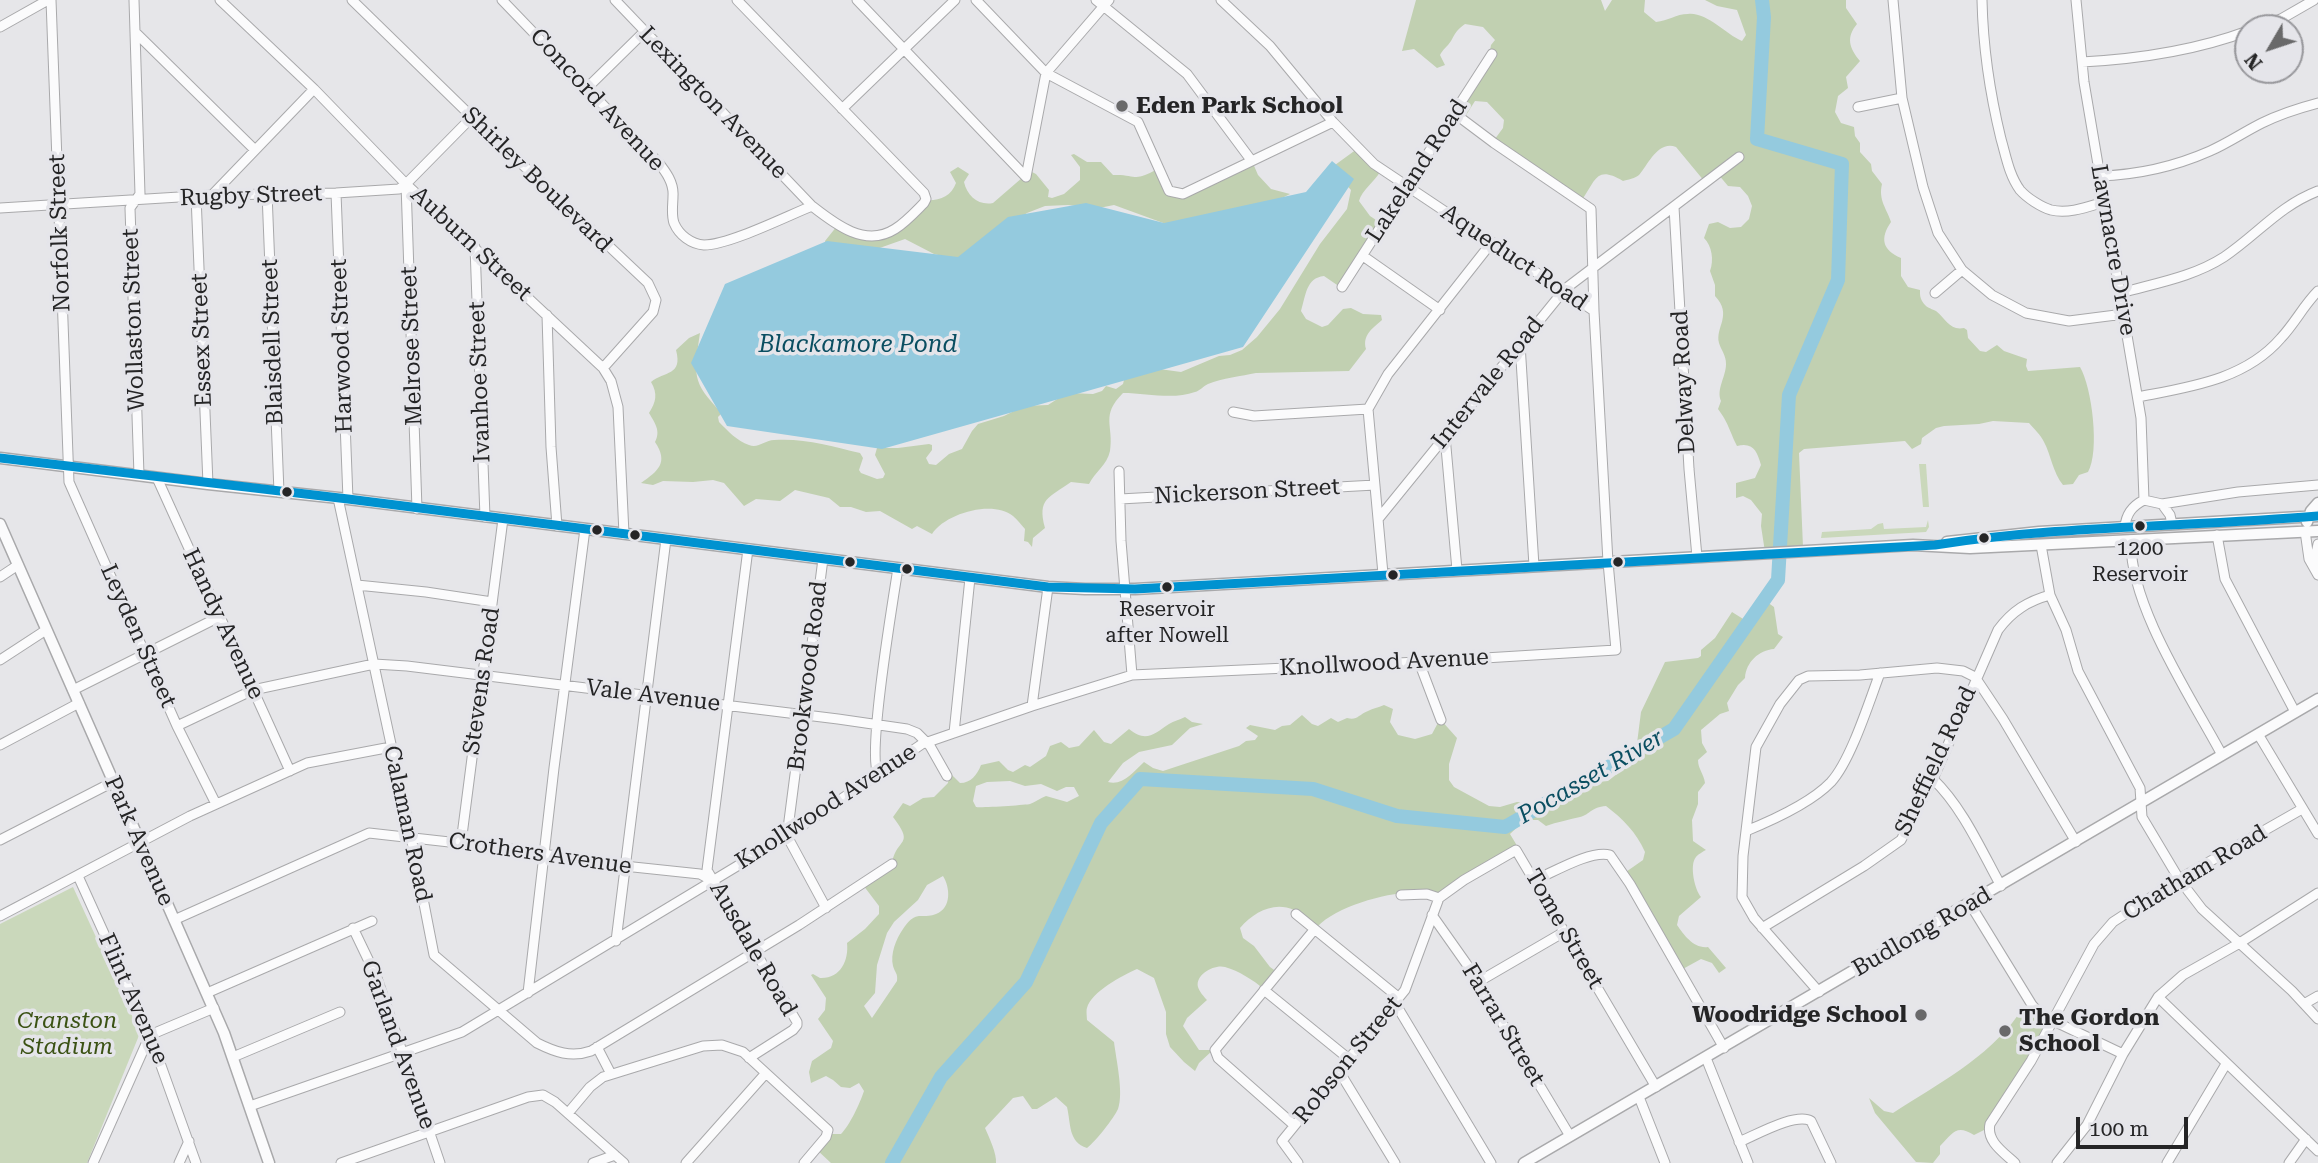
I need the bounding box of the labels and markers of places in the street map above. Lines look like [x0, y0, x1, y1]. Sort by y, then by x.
place label: Eden Park School [1136, 92, 1343, 120]
marker: Eden Park School [1114, 98, 1130, 114]
unlabelled marker [280, 485, 294, 499]
marker: 1200 Reservoir [2133, 519, 2147, 533]
unlabelled marker [590, 523, 604, 537]
unlabelled marker [628, 528, 642, 542]
unlabelled marker [1977, 531, 1991, 545]
place label: 1200 Reservoir [2092, 536, 2188, 586]
unlabelled marker [843, 555, 857, 569]
unlabelled marker [1611, 555, 1625, 569]
unlabelled marker [900, 562, 914, 576]
unlabelled marker [1386, 568, 1400, 582]
marker: Reservoir after Nowell [1160, 580, 1174, 594]
place label: Reservoir after Nowell [1105, 597, 1229, 647]
place label: Woodridge School [1692, 1001, 1907, 1029]
place label: The Gordon School [2019, 1004, 2159, 1058]
marker: Woodridge School [1913, 1007, 1929, 1023]
marker: The Gordon School [1997, 1023, 2013, 1039]

